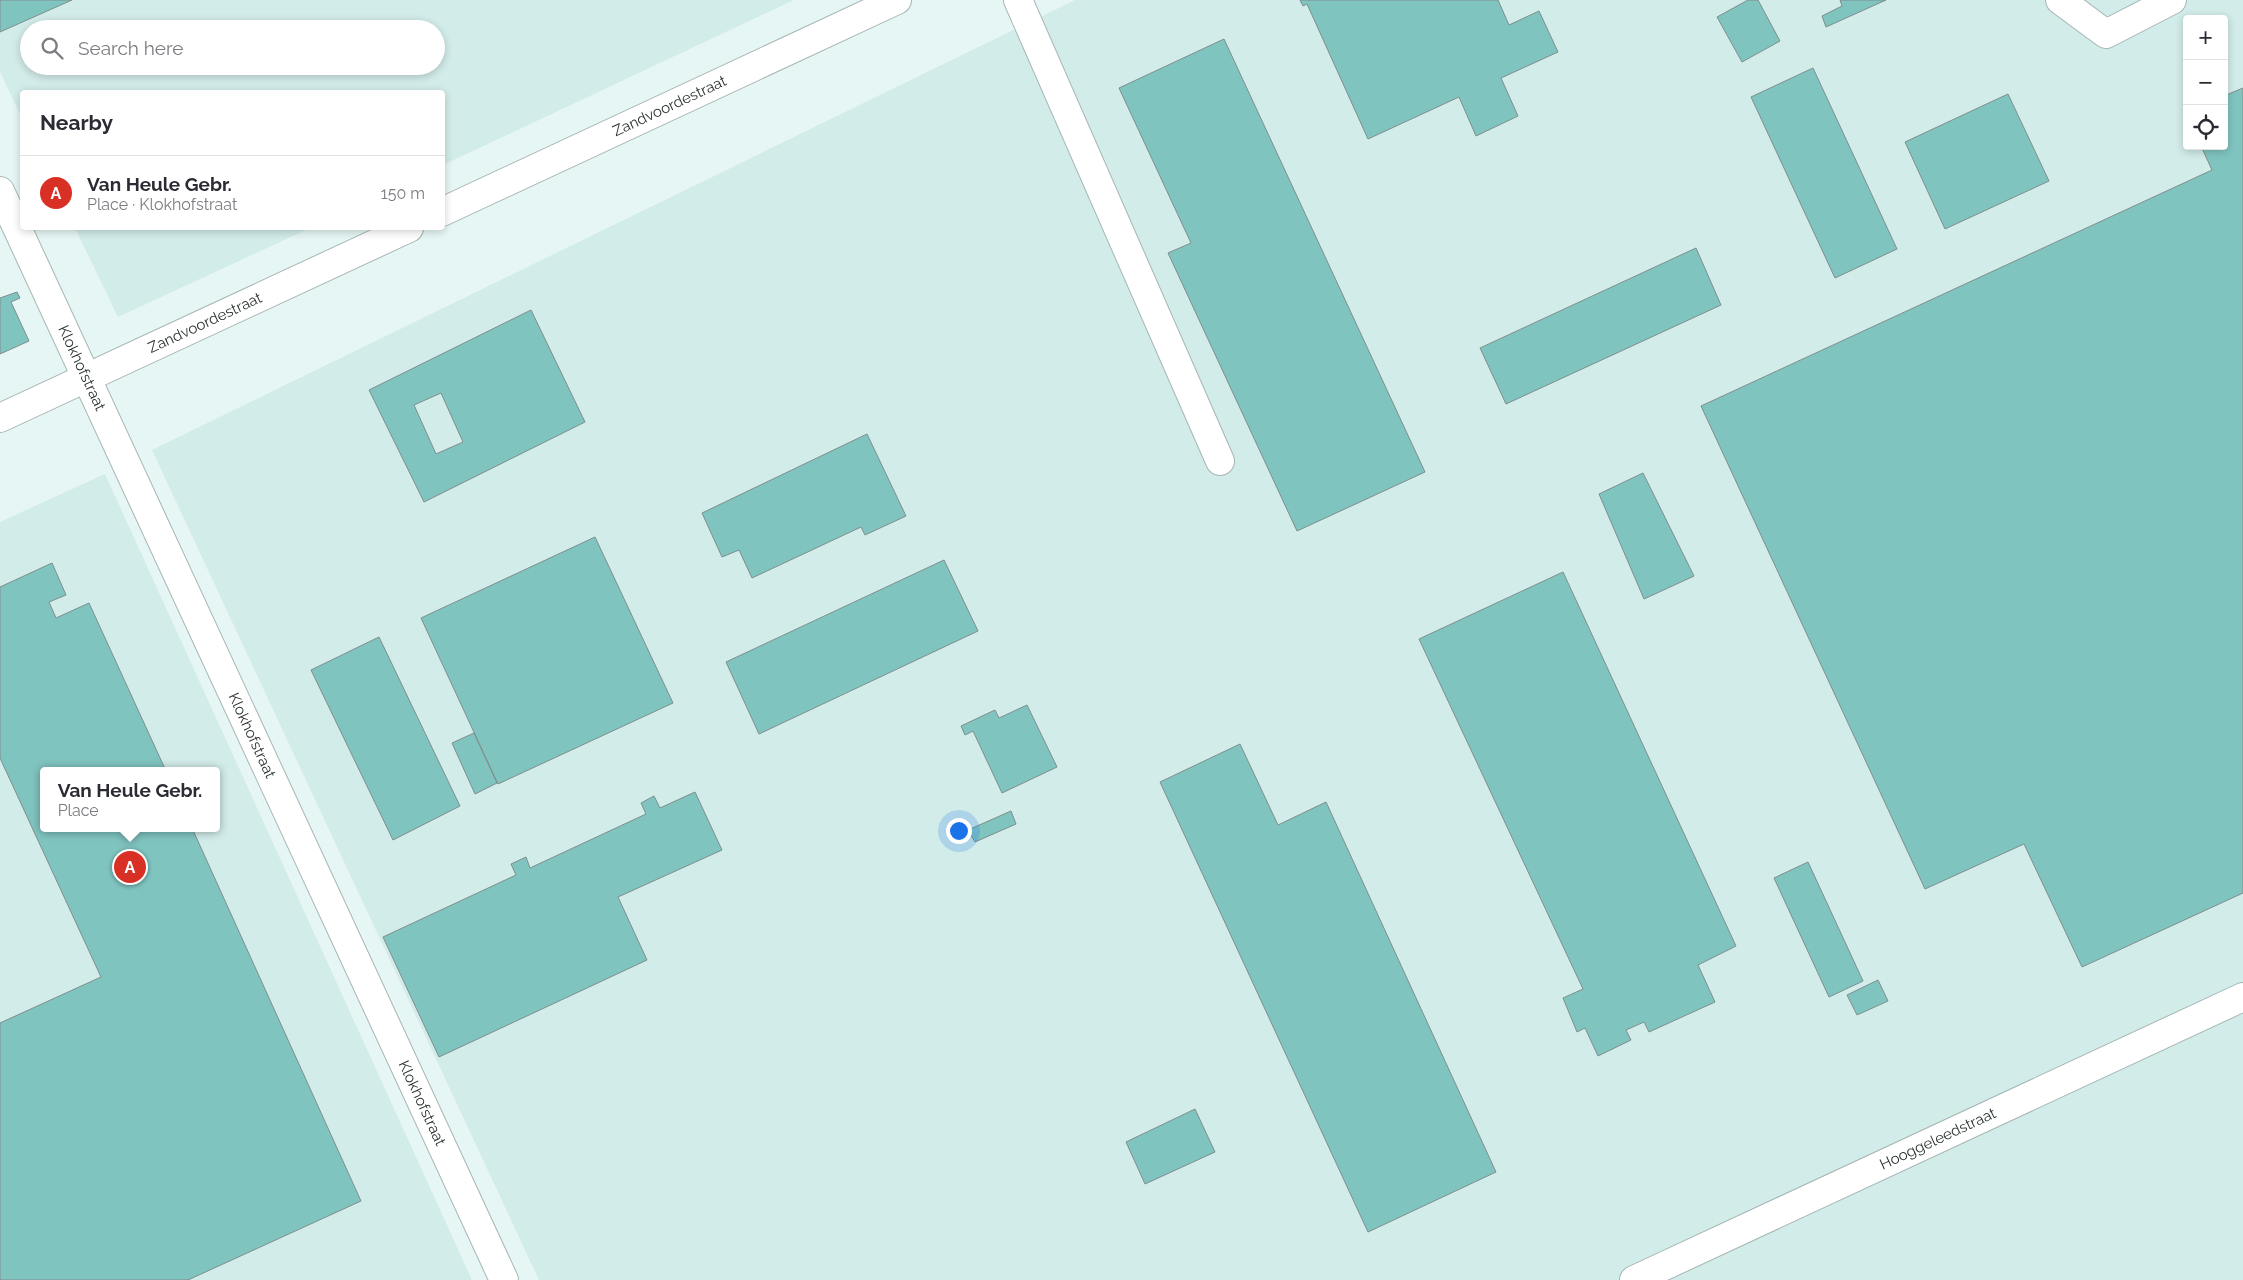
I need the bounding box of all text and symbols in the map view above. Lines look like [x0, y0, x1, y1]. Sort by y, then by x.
map controls [2183, 15, 2228, 150]
button: + [2183, 15, 2228, 60]
search box [20, 20, 445, 75]
icon: search [38, 34, 66, 62]
text: Search here [78, 37, 184, 59]
button: − [2183, 60, 2228, 105]
street label: Zandvoordestraat [610, 72, 729, 140]
button: locate [2183, 105, 2228, 150]
text: Nearby [40, 110, 113, 135]
text: Van Heule Gebr. [87, 173, 232, 195]
text: A [51, 184, 61, 203]
text: 150 m [381, 184, 425, 203]
text: Place · Klokhofstraat [87, 195, 237, 214]
street label: Zandvoordestraat [145, 289, 265, 357]
street label: Klokhofstraat [54, 322, 109, 413]
street label: Klokhofstraat [225, 690, 279, 781]
popup [40, 767, 220, 832]
text: Van Heule Gebr. [58, 779, 202, 801]
text: Place [58, 801, 99, 820]
your location [946, 818, 972, 844]
pin: A [114, 848, 146, 886]
street label: Klokhofstraat [395, 1058, 450, 1149]
street label: Hooggeleedstraat [1877, 1104, 1999, 1174]

